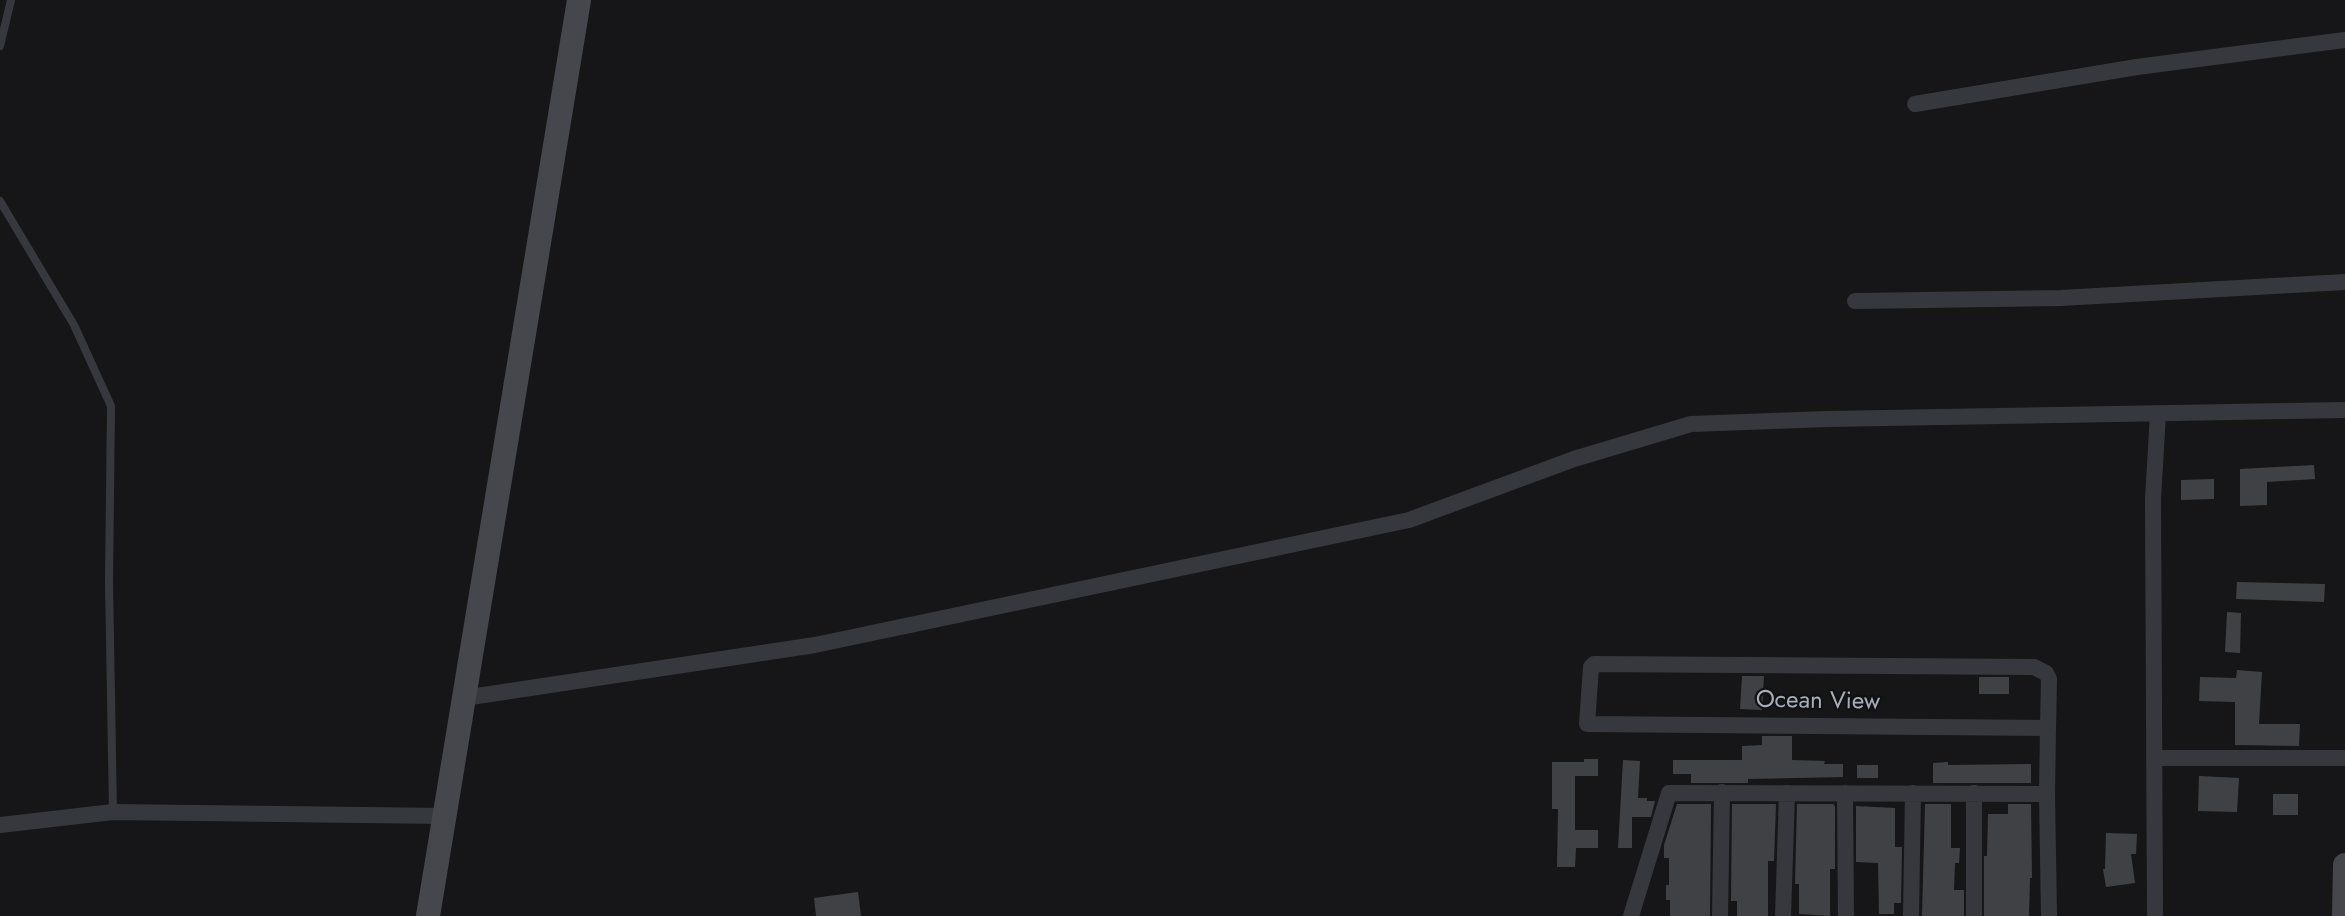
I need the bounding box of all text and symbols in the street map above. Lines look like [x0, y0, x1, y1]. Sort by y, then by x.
street label: Ocean View [1755, 687, 1881, 717]

